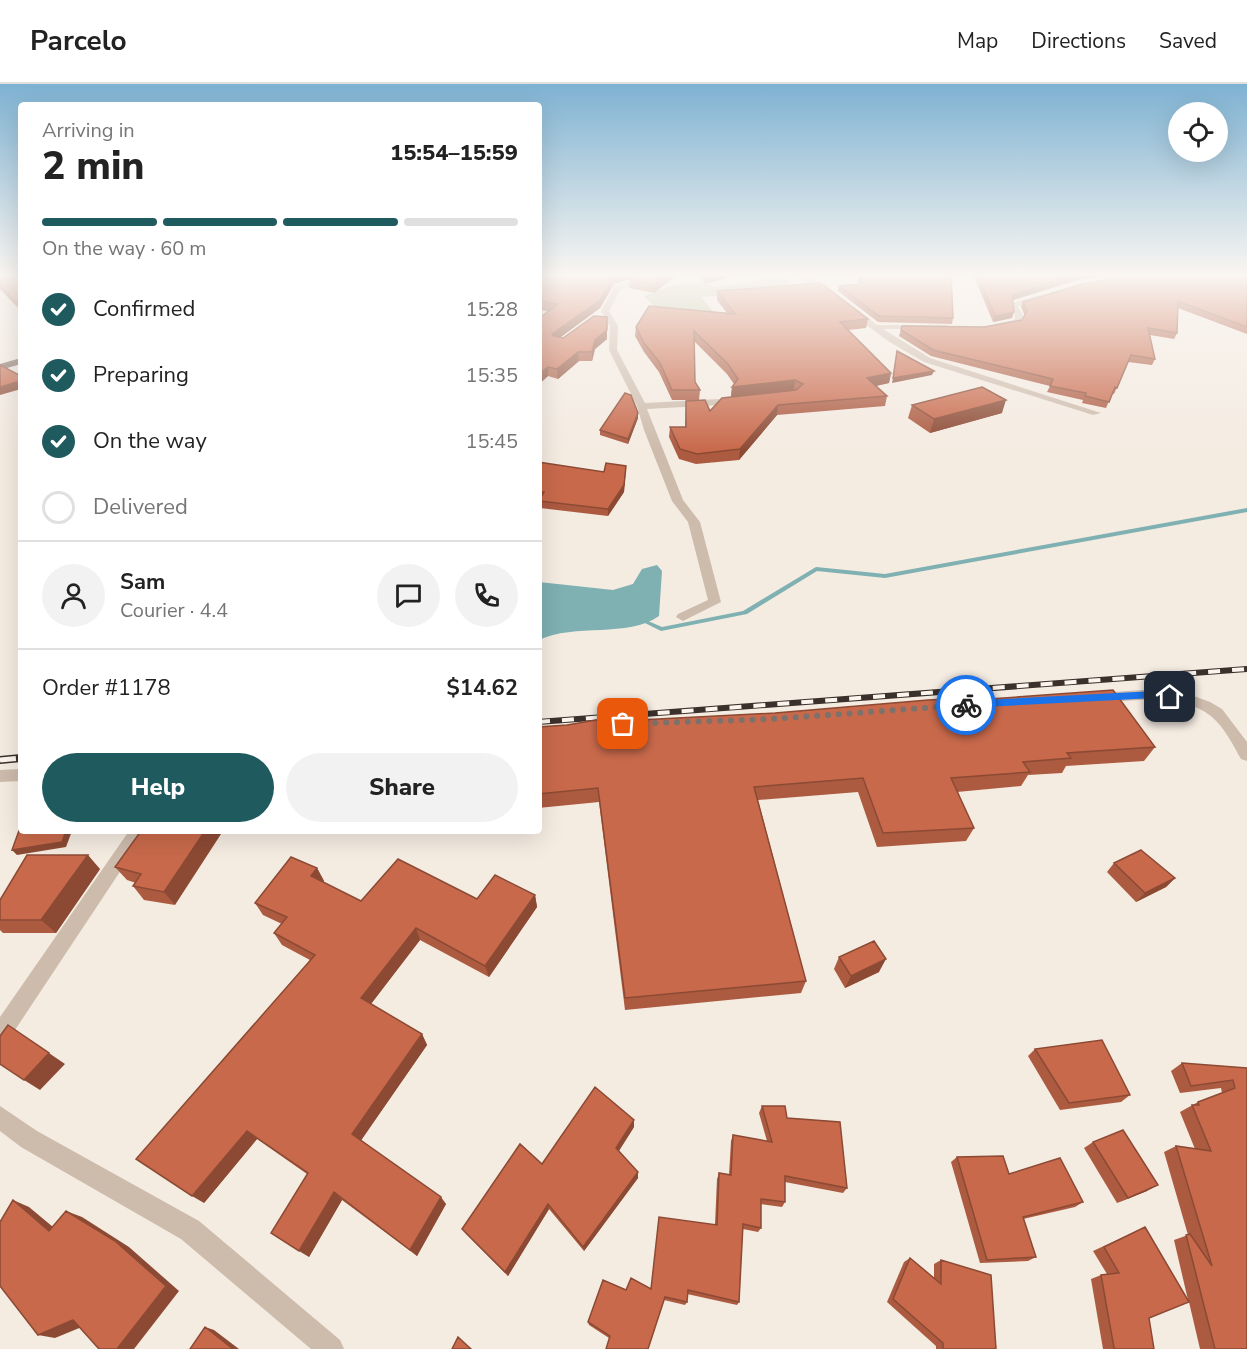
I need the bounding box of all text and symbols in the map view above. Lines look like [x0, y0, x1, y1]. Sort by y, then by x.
text: Parcelo [30, 22, 127, 60]
text: Map [957, 27, 998, 55]
text: Directions [1031, 27, 1126, 55]
text: Saved [1159, 27, 1217, 55]
map controls [1168, 102, 1228, 162]
button: locate [1168, 102, 1228, 162]
text: Arriving in [42, 117, 135, 144]
text: 15:54–15:59 [390, 138, 518, 168]
text: 2 min [42, 140, 145, 193]
text: On the way · 60 m [42, 235, 206, 262]
icon: check [42, 293, 75, 326]
text: Confirmed [93, 294, 195, 324]
text: 15:28 [465, 296, 518, 323]
icon: check [42, 359, 75, 392]
text: Preparing [93, 360, 189, 390]
text: 15:35 [465, 362, 518, 389]
icon: check [42, 425, 75, 458]
text: On the way [93, 426, 207, 456]
text: 15:45 [465, 428, 518, 455]
text: Delivered [93, 492, 188, 522]
button: person [42, 564, 105, 627]
button: chat [377, 564, 440, 627]
button: phone [455, 564, 518, 627]
text: Sam [120, 567, 165, 597]
text: Courier · 4.4 [120, 597, 228, 624]
pin [1144, 671, 1195, 722]
text: Order #1178 [42, 673, 171, 703]
text: $14.62 [447, 673, 518, 703]
courier [936, 675, 996, 735]
icon: home [1153, 680, 1186, 713]
icon: bike [950, 689, 983, 722]
pin [597, 698, 648, 749]
icon: bag [606, 707, 639, 740]
button: Help [42, 753, 274, 822]
button: Share [286, 753, 518, 822]

